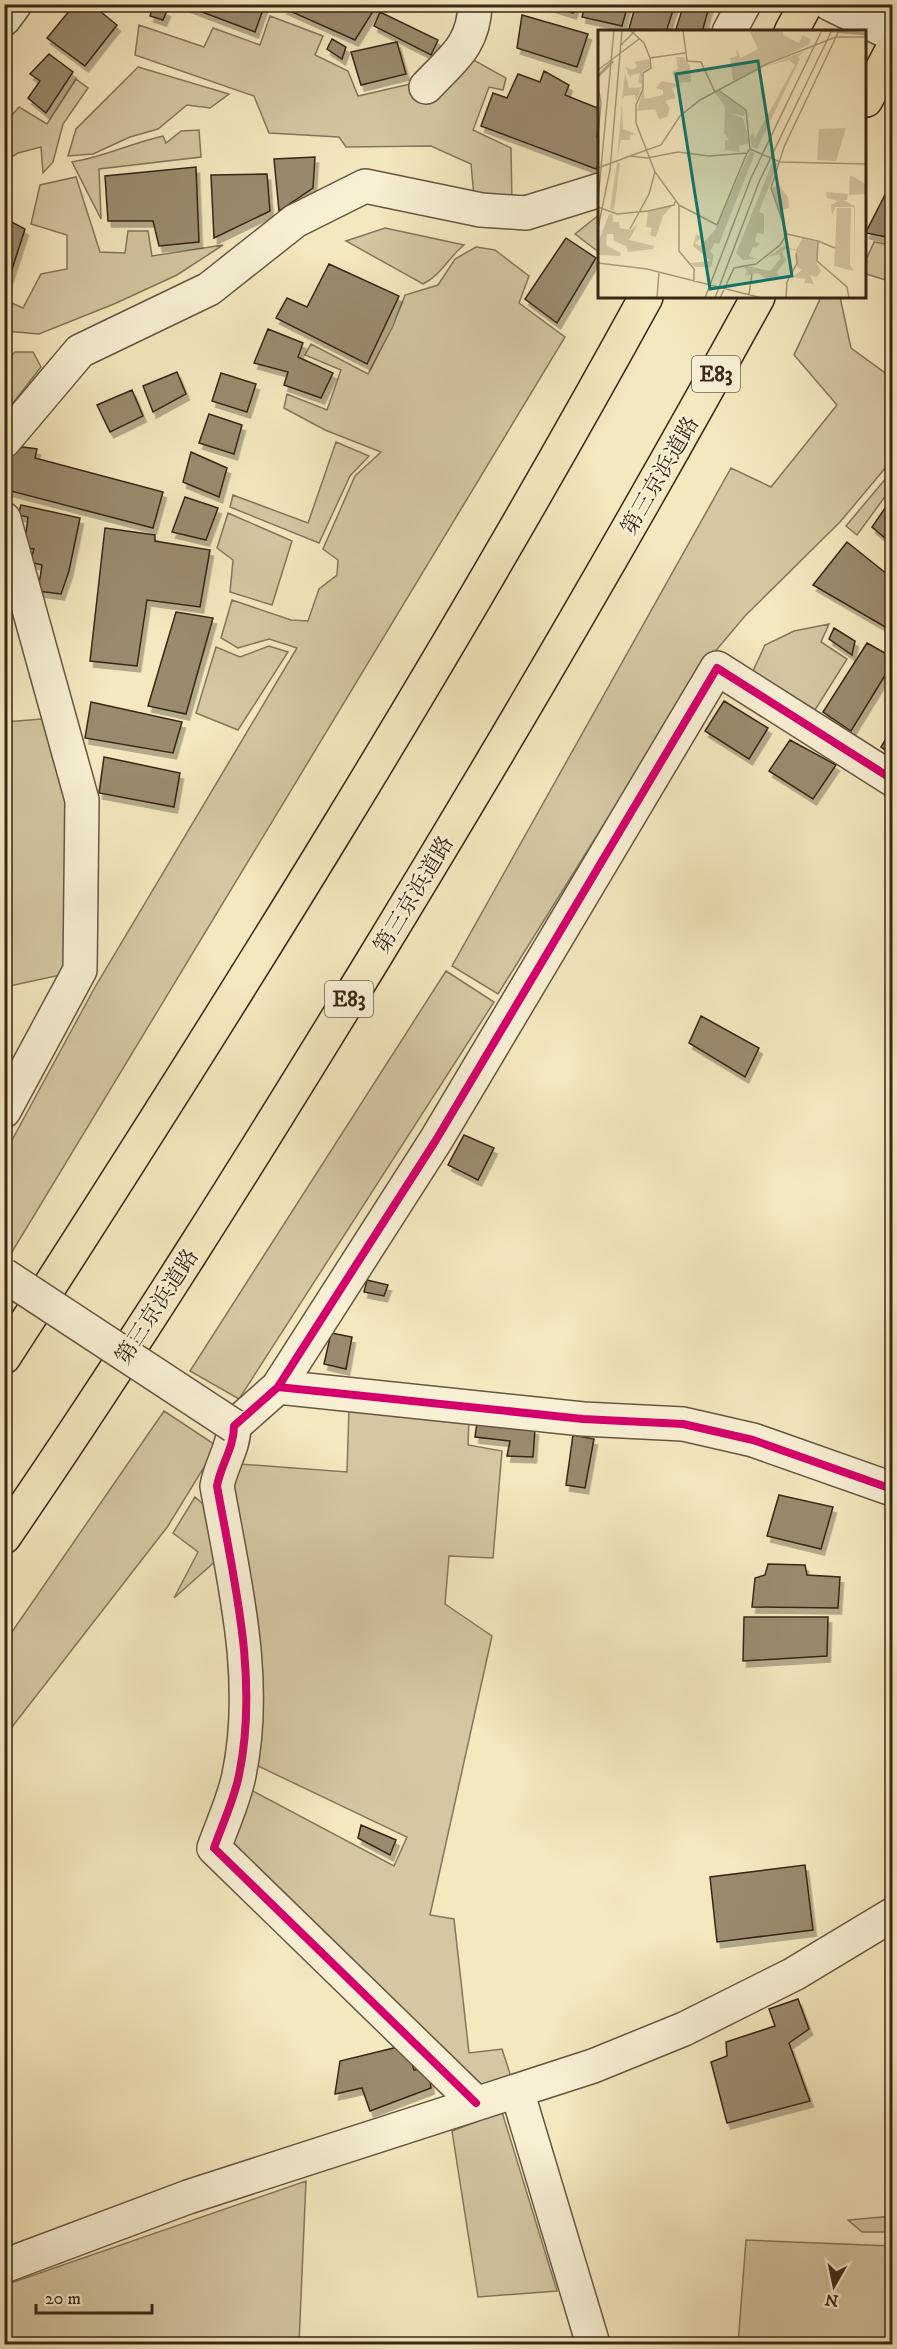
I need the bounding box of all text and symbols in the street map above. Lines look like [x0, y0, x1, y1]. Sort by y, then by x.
inset map [598, 30, 867, 298]
road number: E83 [692, 356, 740, 392]
street label: 第三京浜道路 [616, 412, 705, 540]
street label: 第三京浜道路 [369, 831, 460, 958]
road number: E83 [325, 981, 373, 1017]
street label: 第三京浜道路 [110, 1244, 205, 1370]
north arrow [804, 2256, 864, 2316]
scale bar [36, 2277, 152, 2315]
text: 20 m [45, 2288, 81, 2310]
text: N [824, 2289, 840, 2311]

